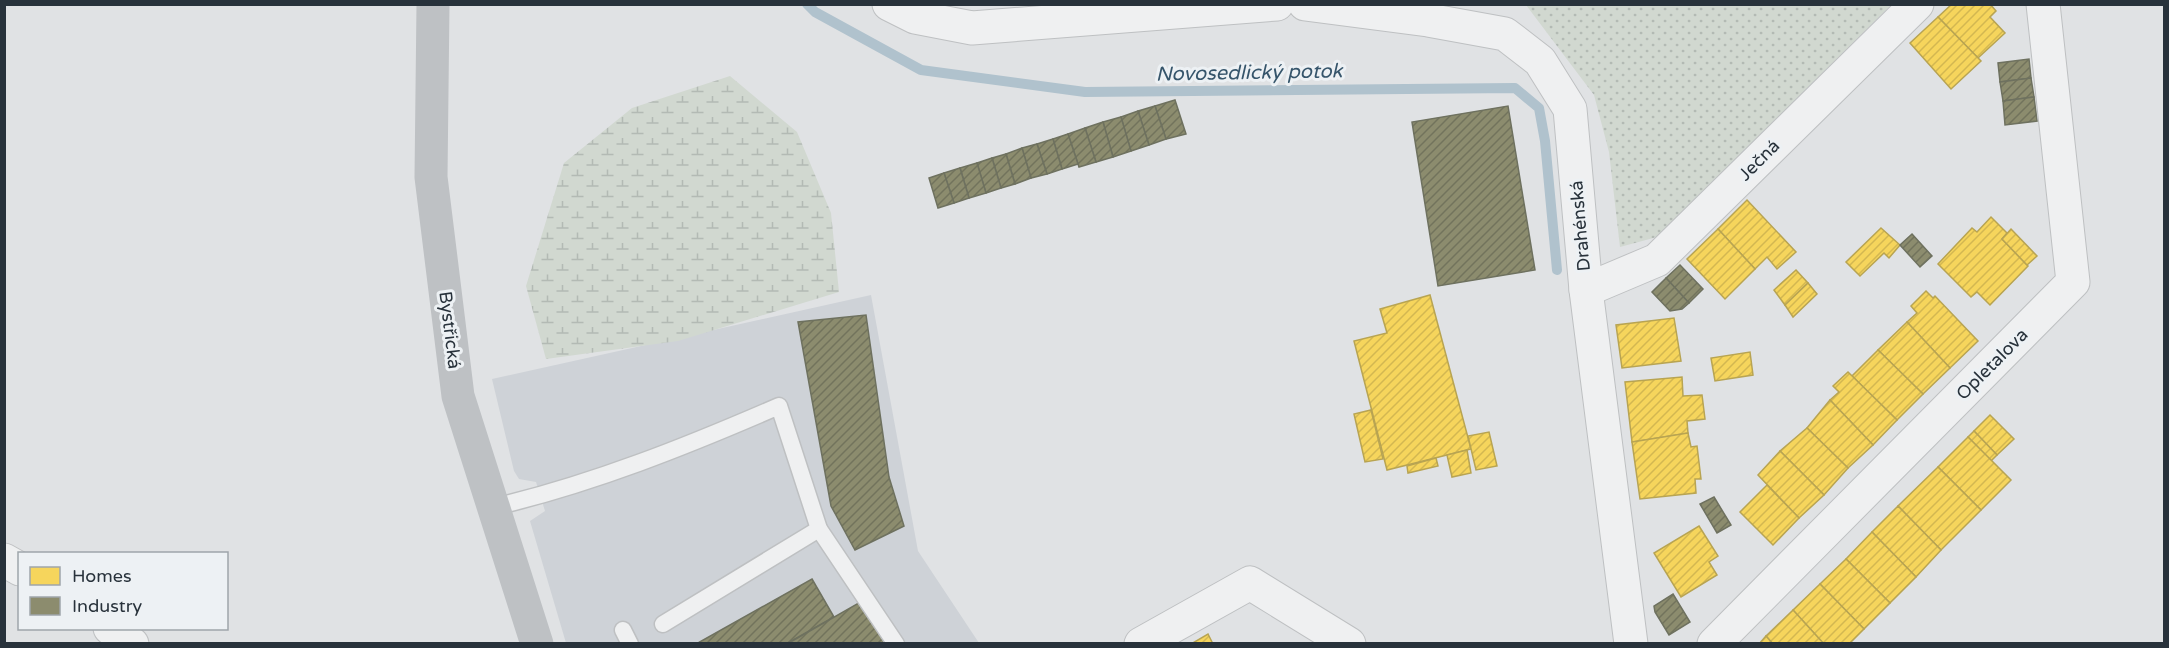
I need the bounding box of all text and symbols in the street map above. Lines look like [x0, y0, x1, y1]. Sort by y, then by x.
water label: Novosedlický potok [1155, 59, 1345, 87]
street label: Ječná [1734, 135, 1784, 185]
street label: Drahénská [1565, 180, 1595, 272]
street label: Bystřická [434, 290, 466, 370]
street label: Opletalova [1952, 324, 2032, 404]
legend [18, 552, 228, 630]
text: Homes [72, 565, 132, 587]
text: Industry [72, 595, 143, 617]

